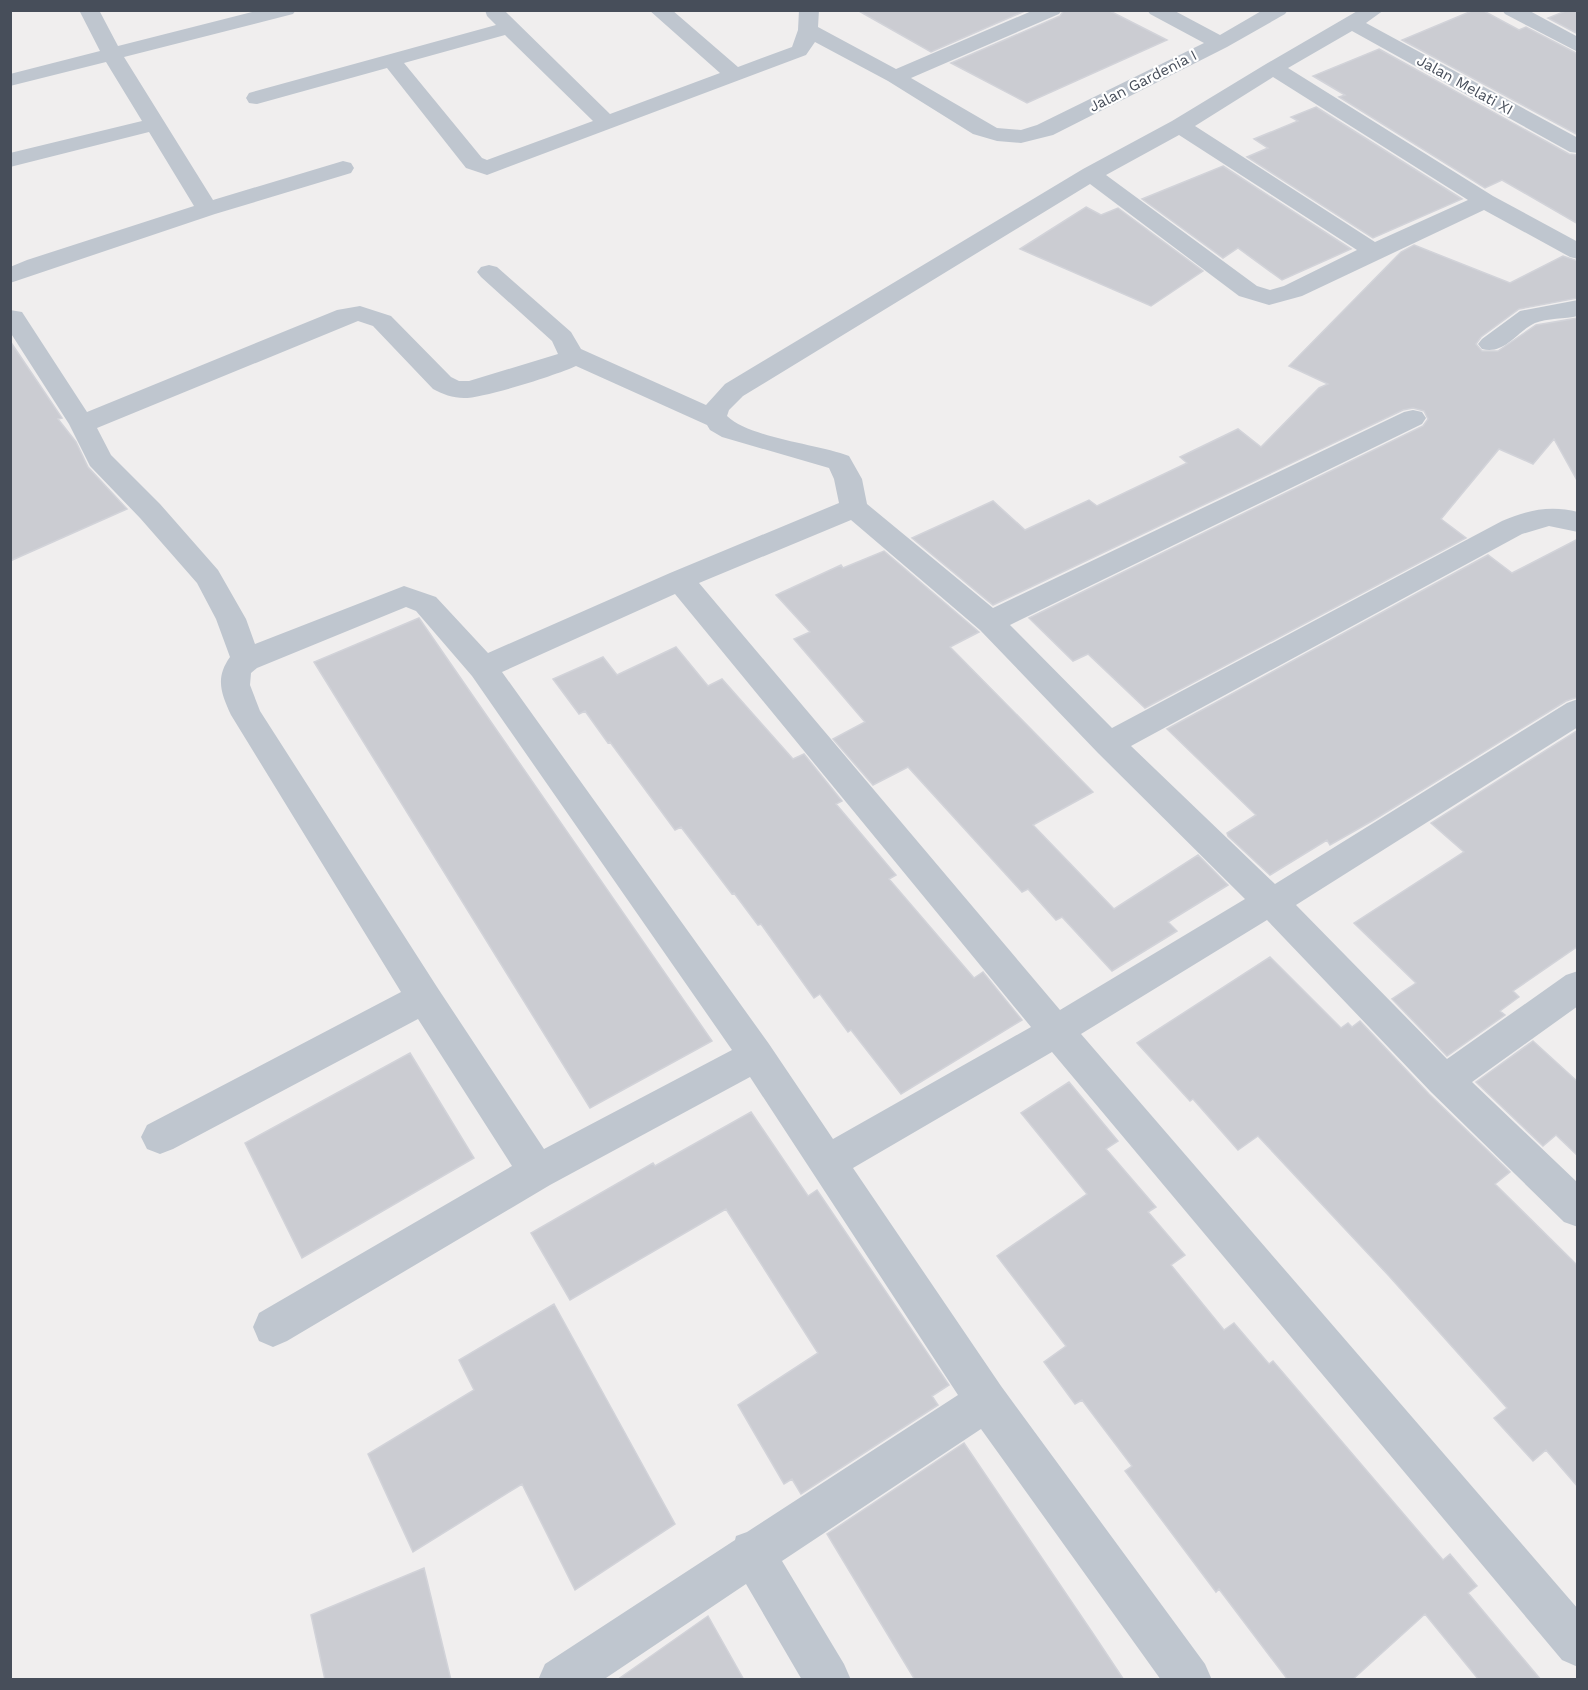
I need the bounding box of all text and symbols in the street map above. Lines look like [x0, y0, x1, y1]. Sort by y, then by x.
street label: Jalan Gardenia I [1086, 46, 1200, 116]
street label: Jalan Melati XI [1414, 51, 1516, 119]

